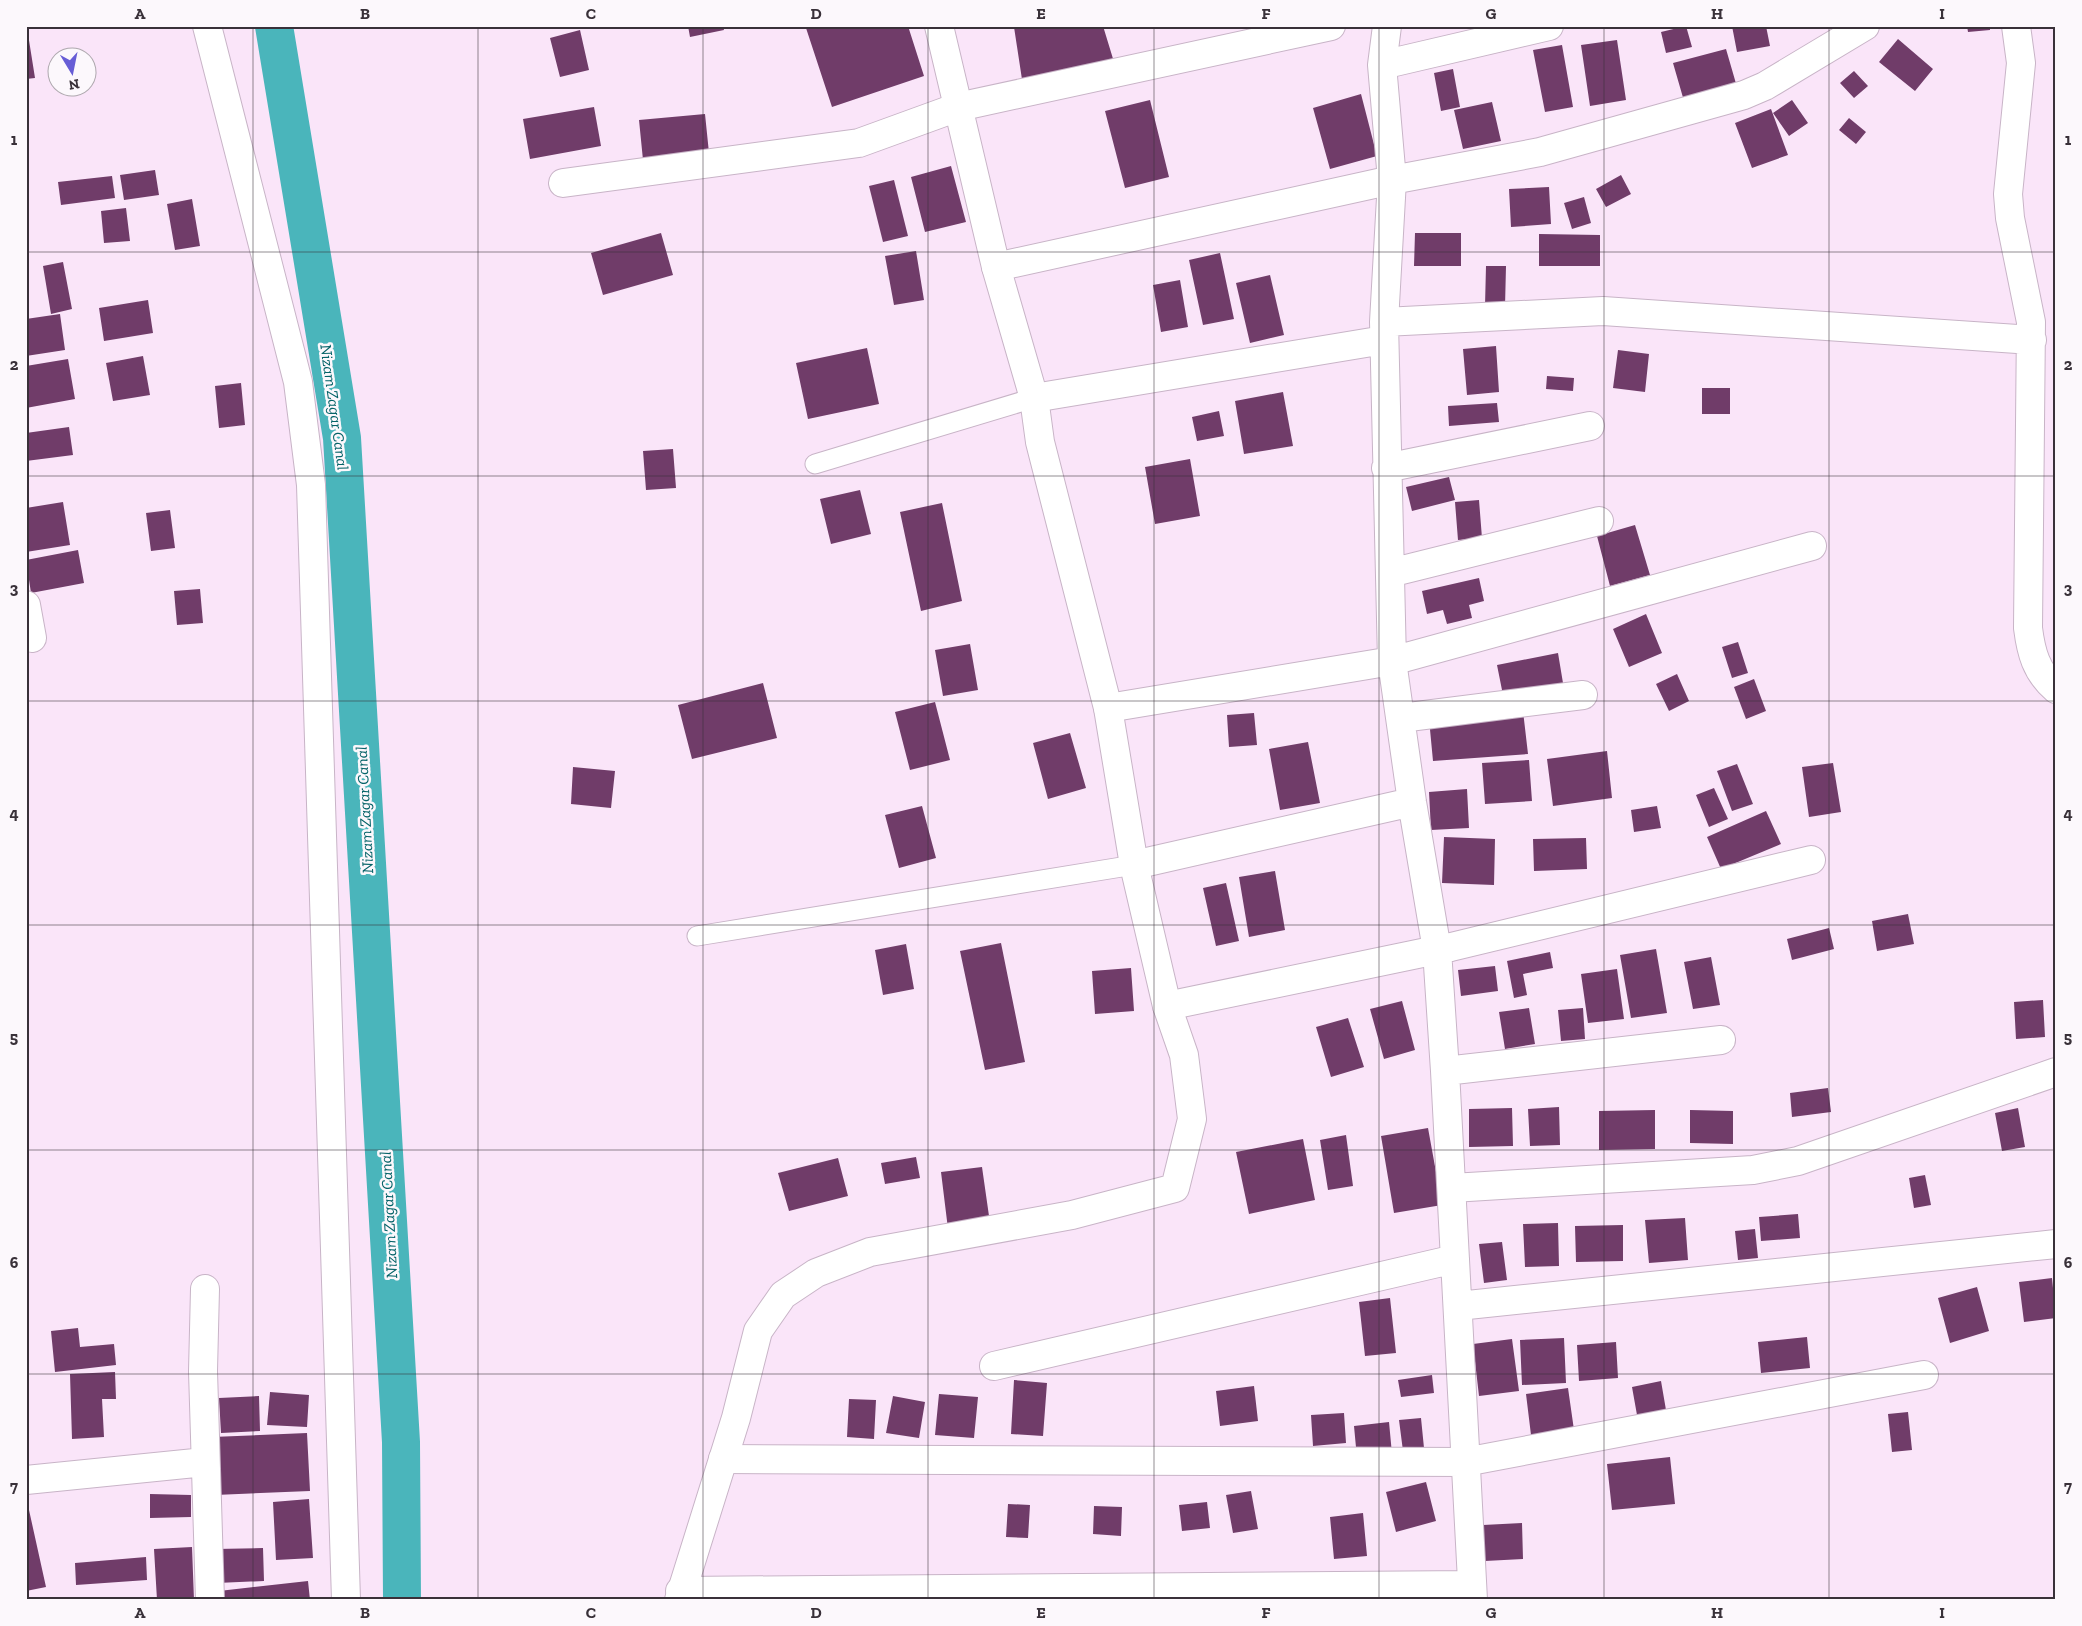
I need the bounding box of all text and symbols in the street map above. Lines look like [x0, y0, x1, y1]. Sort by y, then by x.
text: A [135, 4, 146, 23]
text: B [360, 4, 370, 23]
text: C [586, 4, 596, 23]
text: D [810, 4, 822, 23]
text: E [1036, 4, 1046, 23]
text: F [1261, 4, 1271, 23]
text: G [1486, 4, 1497, 23]
text: H [1711, 4, 1723, 23]
text: I [1939, 4, 1945, 23]
north arrow [48, 48, 98, 98]
text: N [67, 75, 81, 94]
text: 1 [11, 130, 18, 149]
text: 1 [2065, 130, 2072, 149]
water label: Nizam Zagar Canal [316, 343, 353, 471]
text: 2 [10, 355, 19, 374]
text: 2 [2064, 355, 2073, 374]
text: 3 [10, 579, 19, 598]
text: 3 [2064, 579, 2073, 598]
water label: Nizam Zagar Canal [352, 746, 377, 874]
text: 4 [9, 804, 19, 823]
text: 4 [2063, 804, 2073, 823]
text: 5 [10, 1028, 18, 1047]
text: 5 [2064, 1028, 2072, 1047]
water label: Nizam Zagar Canal [376, 1151, 401, 1279]
text: 6 [10, 1253, 19, 1272]
text: 6 [2064, 1253, 2073, 1272]
text: 7 [10, 1477, 18, 1496]
text: 7 [2064, 1477, 2072, 1496]
text: A [135, 1603, 146, 1622]
text: B [360, 1603, 370, 1622]
text: C [586, 1603, 596, 1622]
text: D [810, 1603, 822, 1622]
text: E [1036, 1603, 1046, 1622]
text: F [1261, 1603, 1271, 1622]
text: G [1486, 1603, 1497, 1622]
text: H [1711, 1603, 1723, 1622]
text: I [1939, 1603, 1945, 1622]

